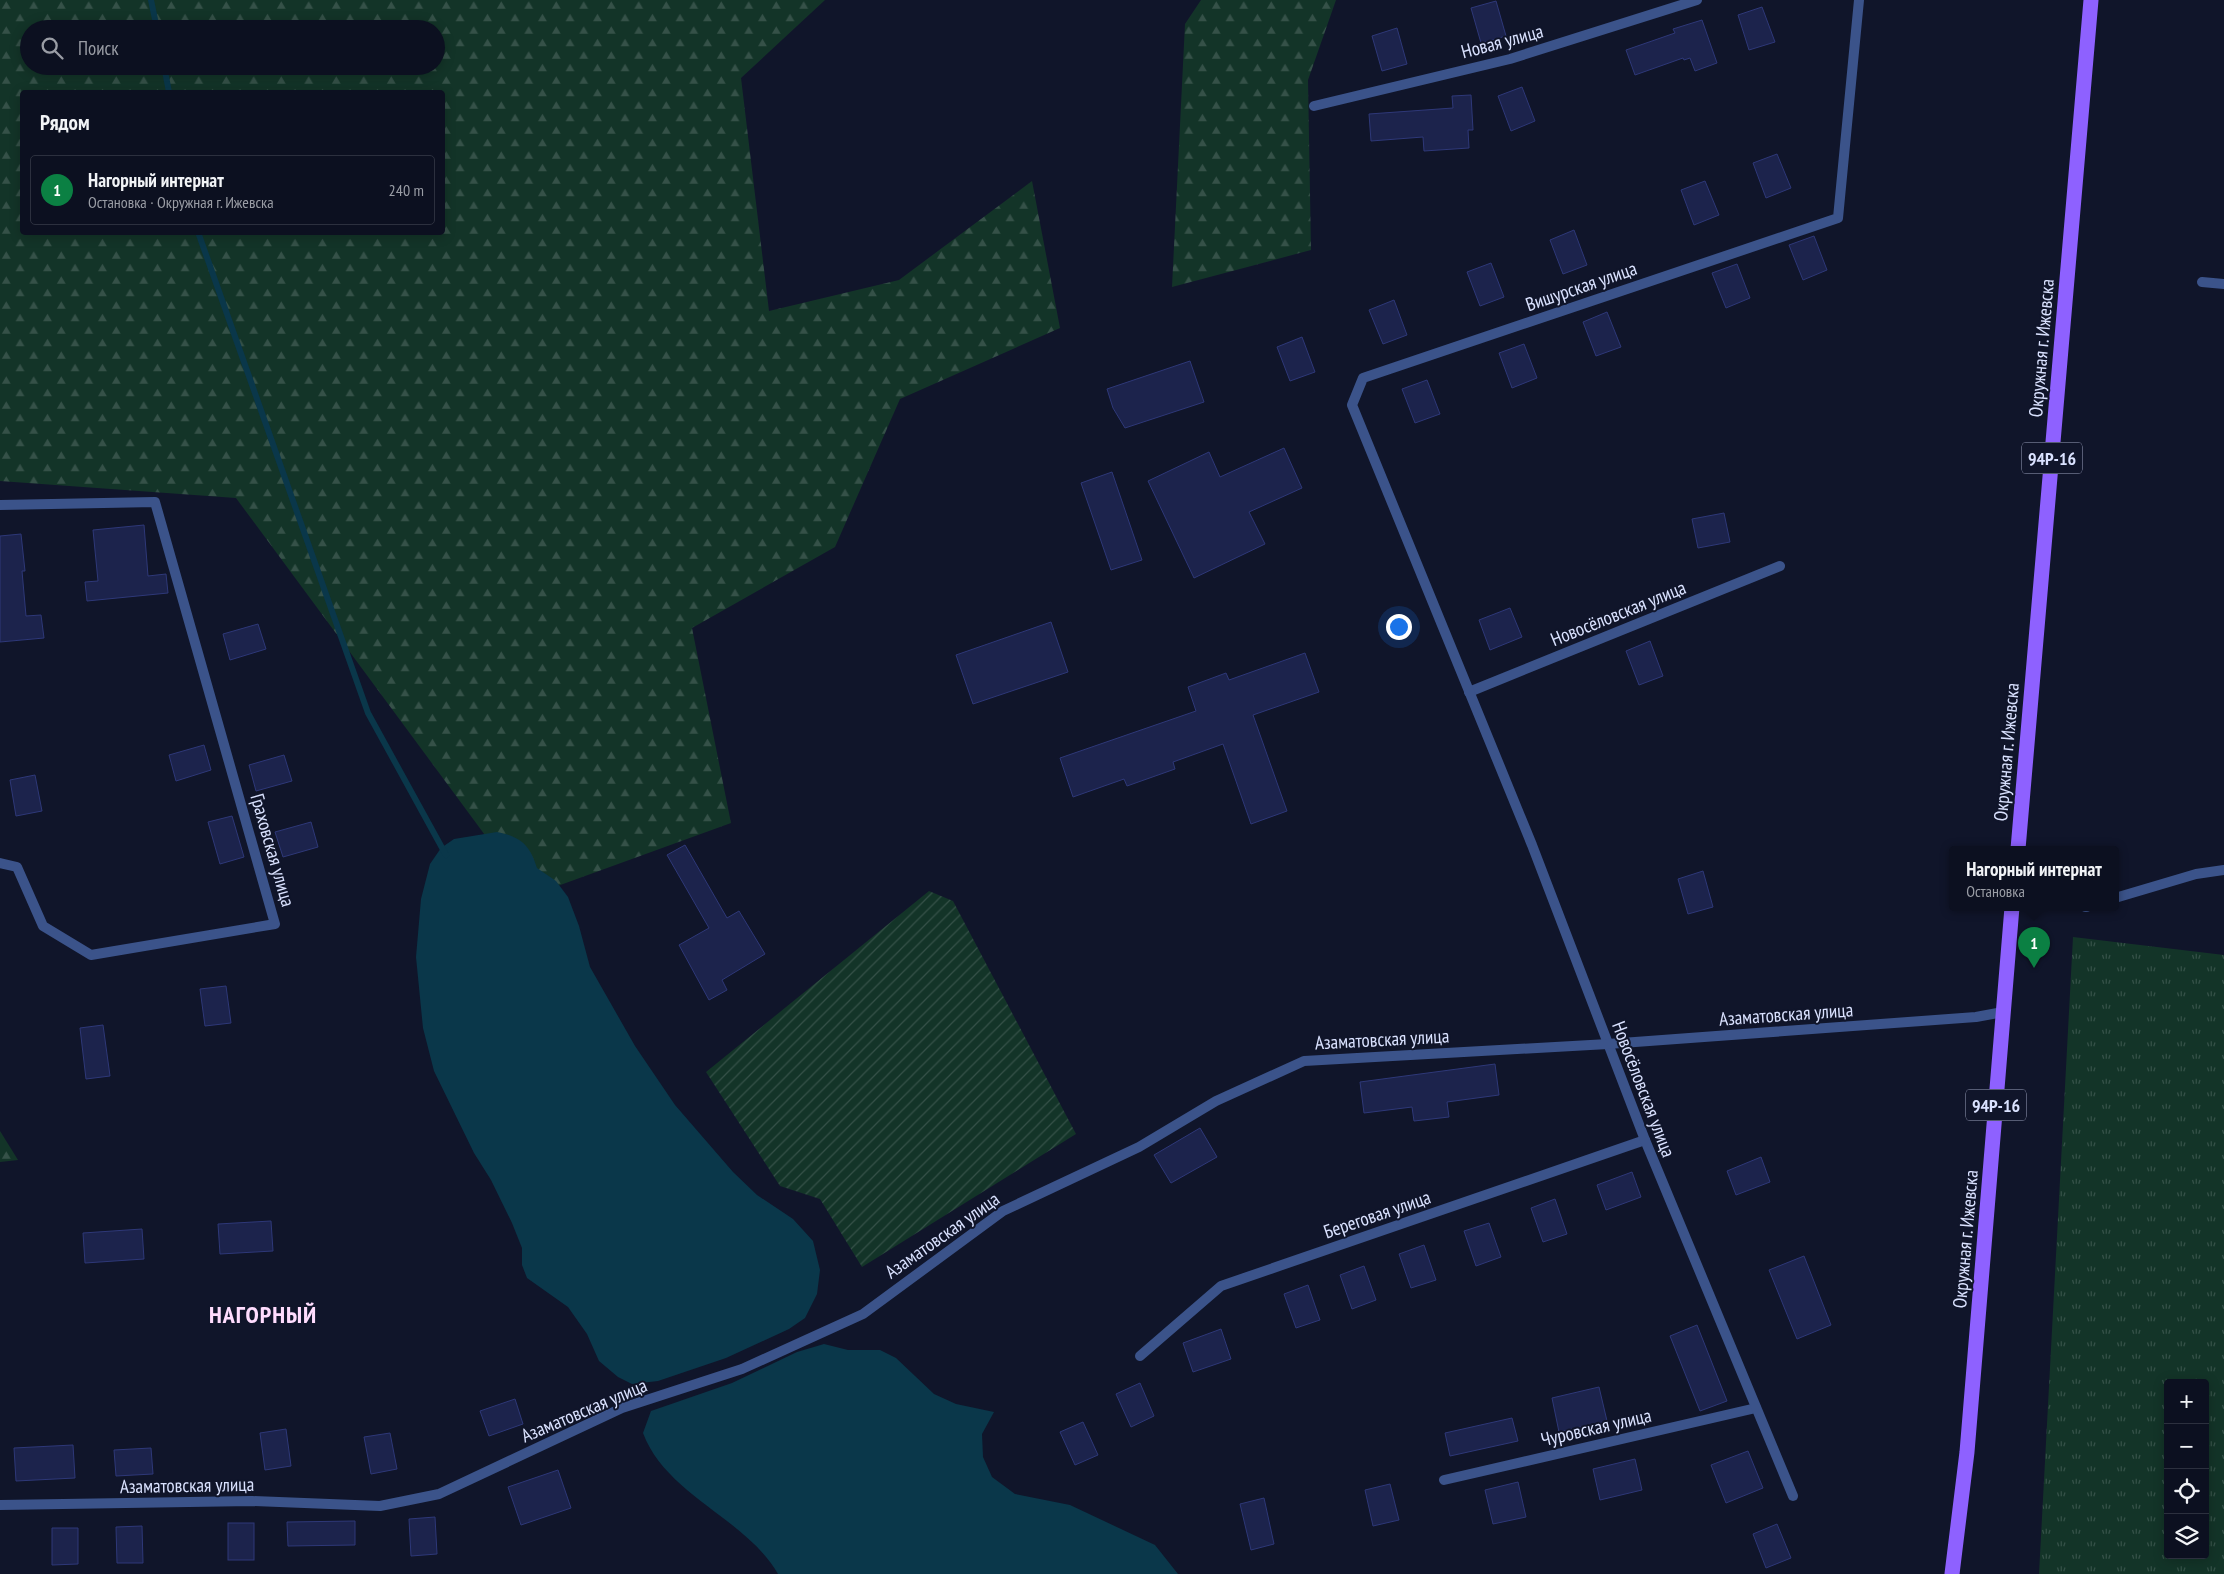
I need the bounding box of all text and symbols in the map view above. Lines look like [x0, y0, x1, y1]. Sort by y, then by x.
street label: Новая улица [1458, 19, 1546, 63]
search box [20, 20, 445, 75]
icon: search [38, 34, 66, 62]
text: Поиск [78, 36, 119, 60]
text: Рядом [40, 109, 90, 136]
text: Нагорный интернат [88, 168, 224, 192]
text: 1 [53, 180, 61, 200]
text: 240 m [389, 180, 424, 200]
text: Остановка · Окружная г. Ижевска [88, 192, 274, 212]
street label: Вишурская улица [1522, 256, 1640, 316]
street label: Окружная г. Ижевска [2023, 278, 2059, 418]
road number: 94Р-16 [2022, 442, 2082, 473]
street label: Новосёловская улица [1547, 575, 1689, 651]
your location [1386, 614, 1412, 640]
street label: Окружная г. Ижевска [1988, 682, 2024, 822]
street label: Граховская улица [245, 791, 301, 909]
popup [1949, 846, 2119, 911]
text: Нагорный интернат [1966, 857, 2102, 881]
text: Остановка [1966, 881, 2025, 901]
pin: 1 [2018, 927, 2050, 968]
street label: Азаматовская улица [1718, 997, 1854, 1031]
street label: Новосёловская улица [1607, 1018, 1681, 1160]
street label: Азаматовская улица [1314, 1023, 1450, 1055]
road number: 94Р-16 [1966, 1090, 2026, 1120]
street label: Окружная г. Ижевска [1947, 1169, 1983, 1309]
street label: Береговая улица [1320, 1184, 1434, 1244]
street label: Азаматовская улица [880, 1187, 1004, 1283]
district label: НАГОРНЫЙ [209, 1299, 317, 1330]
street label: Азаматовская улица [517, 1373, 651, 1447]
map controls [2164, 1379, 2209, 1559]
button: + [2164, 1379, 2209, 1424]
street label: Чуровская улица [1538, 1403, 1654, 1451]
button: − [2164, 1424, 2209, 1469]
button: locate [2164, 1469, 2209, 1514]
street label: Азаматовская улица [120, 1472, 254, 1498]
button: layers [2164, 1514, 2209, 1559]

